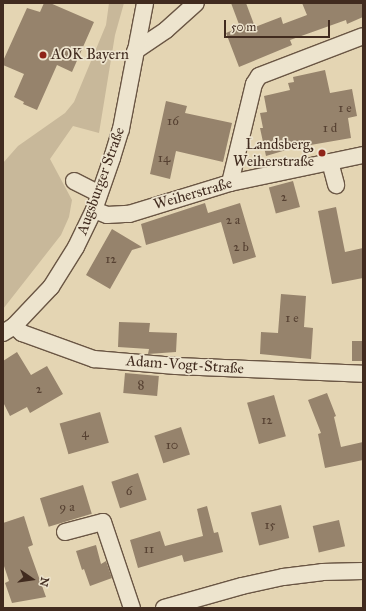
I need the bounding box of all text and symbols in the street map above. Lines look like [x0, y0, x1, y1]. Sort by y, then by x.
scale bar [226, 12, 332, 38]
text: 50 m [231, 20, 256, 34]
place label: AOK Bayern [51, 46, 129, 64]
marker: AOK Bayern [38, 50, 48, 60]
house number: 1 e [338, 100, 352, 116]
house number: 16 [167, 113, 179, 129]
house number: 1 d [323, 120, 337, 136]
street label: Augsburger Straße [73, 125, 129, 237]
place label: Landsberg, Weiherstraße [233, 135, 314, 170]
marker: Landsberg, Weiherstraße [317, 148, 327, 158]
house number: 14 [158, 150, 170, 166]
street label: Weiherstraße [152, 174, 234, 214]
house number: 2 [281, 189, 287, 205]
house number: 2 a [226, 212, 240, 228]
house number: 2 b [233, 239, 249, 255]
house number: 12 [105, 251, 117, 267]
house number: 1 e [285, 310, 299, 326]
street label: Adam-Vogt-Straße [125, 352, 245, 378]
house number: 8 [138, 377, 144, 393]
house number: 2 [36, 381, 42, 397]
house number: 12 [261, 412, 273, 428]
house number: 4 [81, 425, 89, 441]
house number: 10 [166, 437, 178, 453]
house number: 6 [126, 483, 132, 499]
house number: 9 a [59, 499, 75, 515]
house number: 15 [264, 517, 276, 533]
house number: 11 [144, 541, 154, 557]
north arrow [12, 559, 52, 599]
text: N [37, 576, 52, 588]

